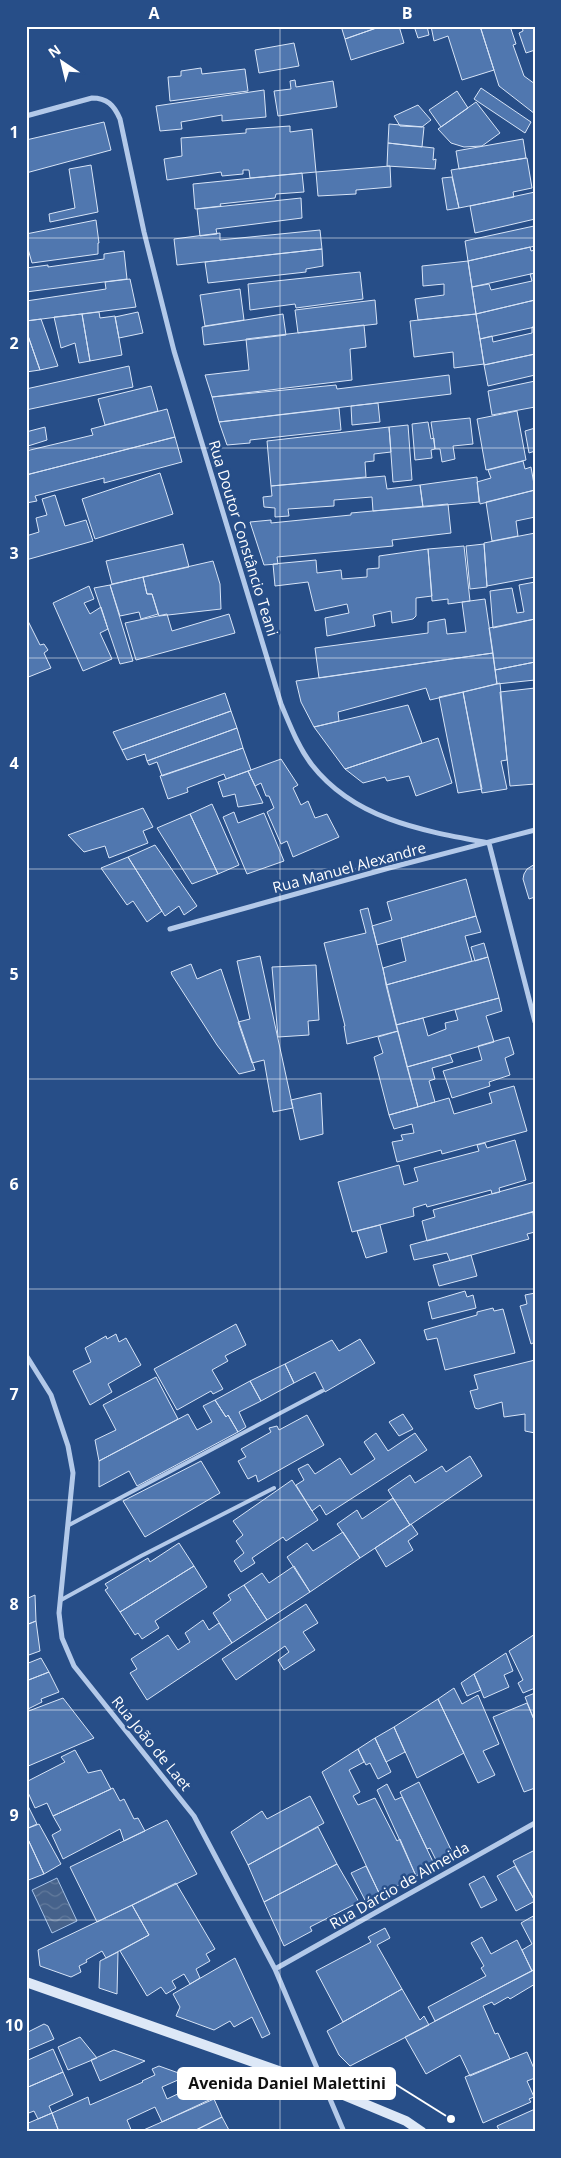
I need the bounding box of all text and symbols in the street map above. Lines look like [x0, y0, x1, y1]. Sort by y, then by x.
text: A [148, 2, 160, 24]
text: B [402, 2, 412, 24]
north arrow [38, 38, 88, 88]
text: N [44, 40, 64, 62]
text: 1 [9, 121, 19, 143]
text: 2 [9, 332, 19, 354]
street label: Rua Doutor Constâncio Teani [205, 438, 283, 638]
text: 3 [9, 542, 19, 564]
text: 4 [9, 752, 19, 774]
street label: Rua Manuel Alexandre [270, 837, 428, 897]
text: 5 [9, 963, 19, 985]
text: 6 [9, 1173, 19, 1195]
text: 7 [9, 1383, 19, 1405]
text: 8 [9, 1593, 19, 1615]
street label: Rua João de Laet [108, 1691, 196, 1795]
text: 9 [9, 1804, 19, 1826]
street label: Rua Dárcio de Almeida [325, 1837, 473, 1933]
text: 10 [5, 2014, 23, 2036]
callout: Avenida Daniel Malettini [178, 2068, 395, 2099]
text: Avenida Daniel Malettini [188, 2072, 386, 2094]

